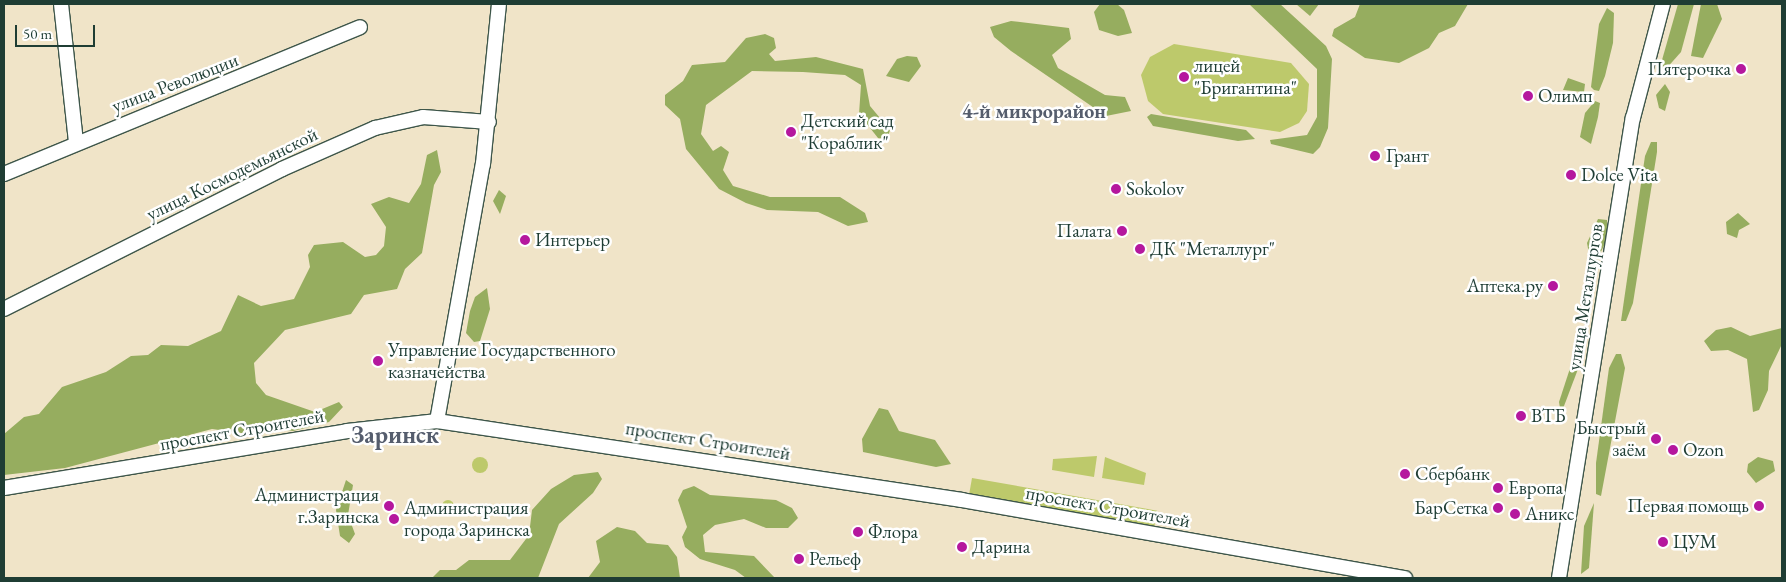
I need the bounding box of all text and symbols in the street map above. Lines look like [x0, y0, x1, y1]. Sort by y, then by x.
scale bar [18, 15, 98, 47]
text: 50 m [23, 24, 52, 43]
street label: улица Революции [109, 48, 241, 118]
place label: лицей "Бригантина" [1194, 55, 1297, 99]
place label: Пятерочка [1647, 58, 1731, 80]
marker: Пятерочка [1735, 63, 1747, 75]
marker: лицей "Бригантина" [1178, 71, 1190, 83]
place label: Олимп [1538, 85, 1593, 107]
marker: Олимп [1522, 90, 1534, 102]
district label: 4-й микрорайон [962, 99, 1106, 123]
place label: Детский сад "Кораблик" [801, 110, 894, 154]
street label: улица Космодемьянской [143, 123, 321, 225]
marker: Детский сад "Кораблик" [785, 126, 797, 138]
place label: Грант [1386, 145, 1429, 167]
marker: Грант [1368, 149, 1382, 163]
place label: Dolce Vita [1581, 164, 1658, 186]
marker: Dolce Vita [1565, 169, 1577, 181]
place label: Sokolov [1126, 178, 1184, 200]
marker: Sokolov [1110, 183, 1122, 195]
place label: Палата [1057, 220, 1112, 242]
street label: улица Металлургов [1562, 222, 1608, 372]
marker: Палата [1116, 225, 1128, 237]
place label: Интерьер [535, 229, 610, 251]
marker: Интерьер [519, 234, 531, 246]
place label: ДК "Металлург" [1150, 238, 1275, 260]
marker: ДК "Металлург" [1134, 243, 1146, 255]
place label: Аптека.ру [1467, 275, 1543, 297]
marker: Аптека.ру [1547, 280, 1559, 292]
place label: Управление Государственного казначейства [388, 339, 616, 383]
marker: Управление Государственного казначейства [372, 355, 384, 367]
street label: проспект Строителей [158, 404, 326, 456]
place label: ВТБ [1531, 405, 1566, 427]
marker: ВТБ [1515, 410, 1527, 422]
street label: проспект Строителей [624, 417, 792, 465]
place label: Быстрый заём [1576, 417, 1646, 461]
district label: Заринск [351, 421, 439, 449]
marker: Быстрый заём [1650, 433, 1662, 445]
place label: Ozon [1683, 439, 1724, 461]
marker: Ozon [1667, 444, 1679, 456]
place label: Сбербанк [1415, 463, 1490, 485]
marker: Сбербанк [1399, 468, 1411, 480]
place label: Европа [1508, 477, 1563, 499]
street label: проспект Строителей [1024, 481, 1192, 533]
marker: Европа [1492, 482, 1504, 494]
place label: Администрация г.Заринска [254, 484, 379, 528]
place label: Первая помощь [1627, 495, 1749, 517]
place label: Администрация города Заринска [404, 497, 530, 541]
place label: БарСетка [1414, 497, 1488, 519]
marker: Администрация г.Заринска [383, 500, 395, 512]
marker: Первая помощь [1753, 500, 1765, 512]
marker: БарСетка [1492, 502, 1504, 514]
place label: Аникс [1525, 503, 1575, 525]
marker: Аникс [1509, 508, 1521, 520]
marker: Администрация города Заринска [388, 513, 400, 525]
place label: Флора [868, 521, 918, 543]
marker: Флора [852, 526, 864, 538]
place label: ЦУМ [1673, 531, 1717, 553]
place label: Дарина [972, 536, 1030, 558]
marker: ЦУМ [1657, 536, 1669, 548]
marker: Дарина [956, 541, 968, 553]
place label: Рельеф [809, 548, 861, 570]
marker: Рельеф [793, 553, 805, 565]

